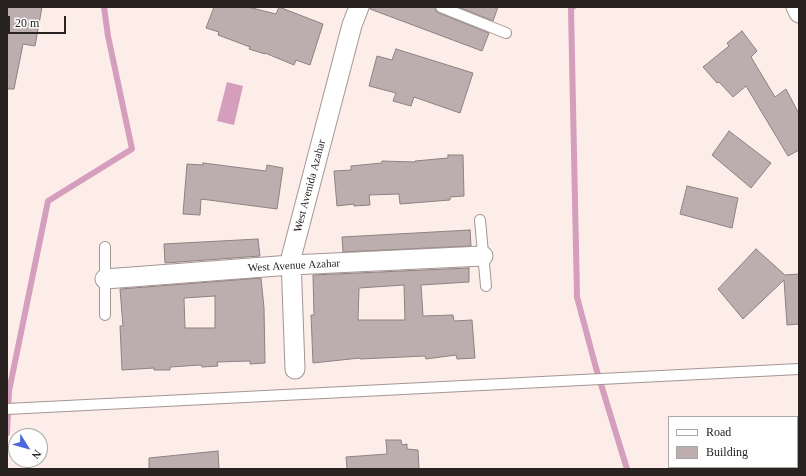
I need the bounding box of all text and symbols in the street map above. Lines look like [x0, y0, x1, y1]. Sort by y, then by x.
scale bar [10, 8, 68, 34]
text: 20 m [15, 16, 39, 30]
street label: West Avenida Azahar [291, 138, 329, 234]
street label: West Avenue Azahar [248, 257, 340, 275]
legend [668, 416, 798, 468]
text: Road [706, 425, 731, 439]
north arrow [8, 428, 48, 468]
text: Building [706, 445, 748, 459]
text: N [30, 448, 44, 461]

